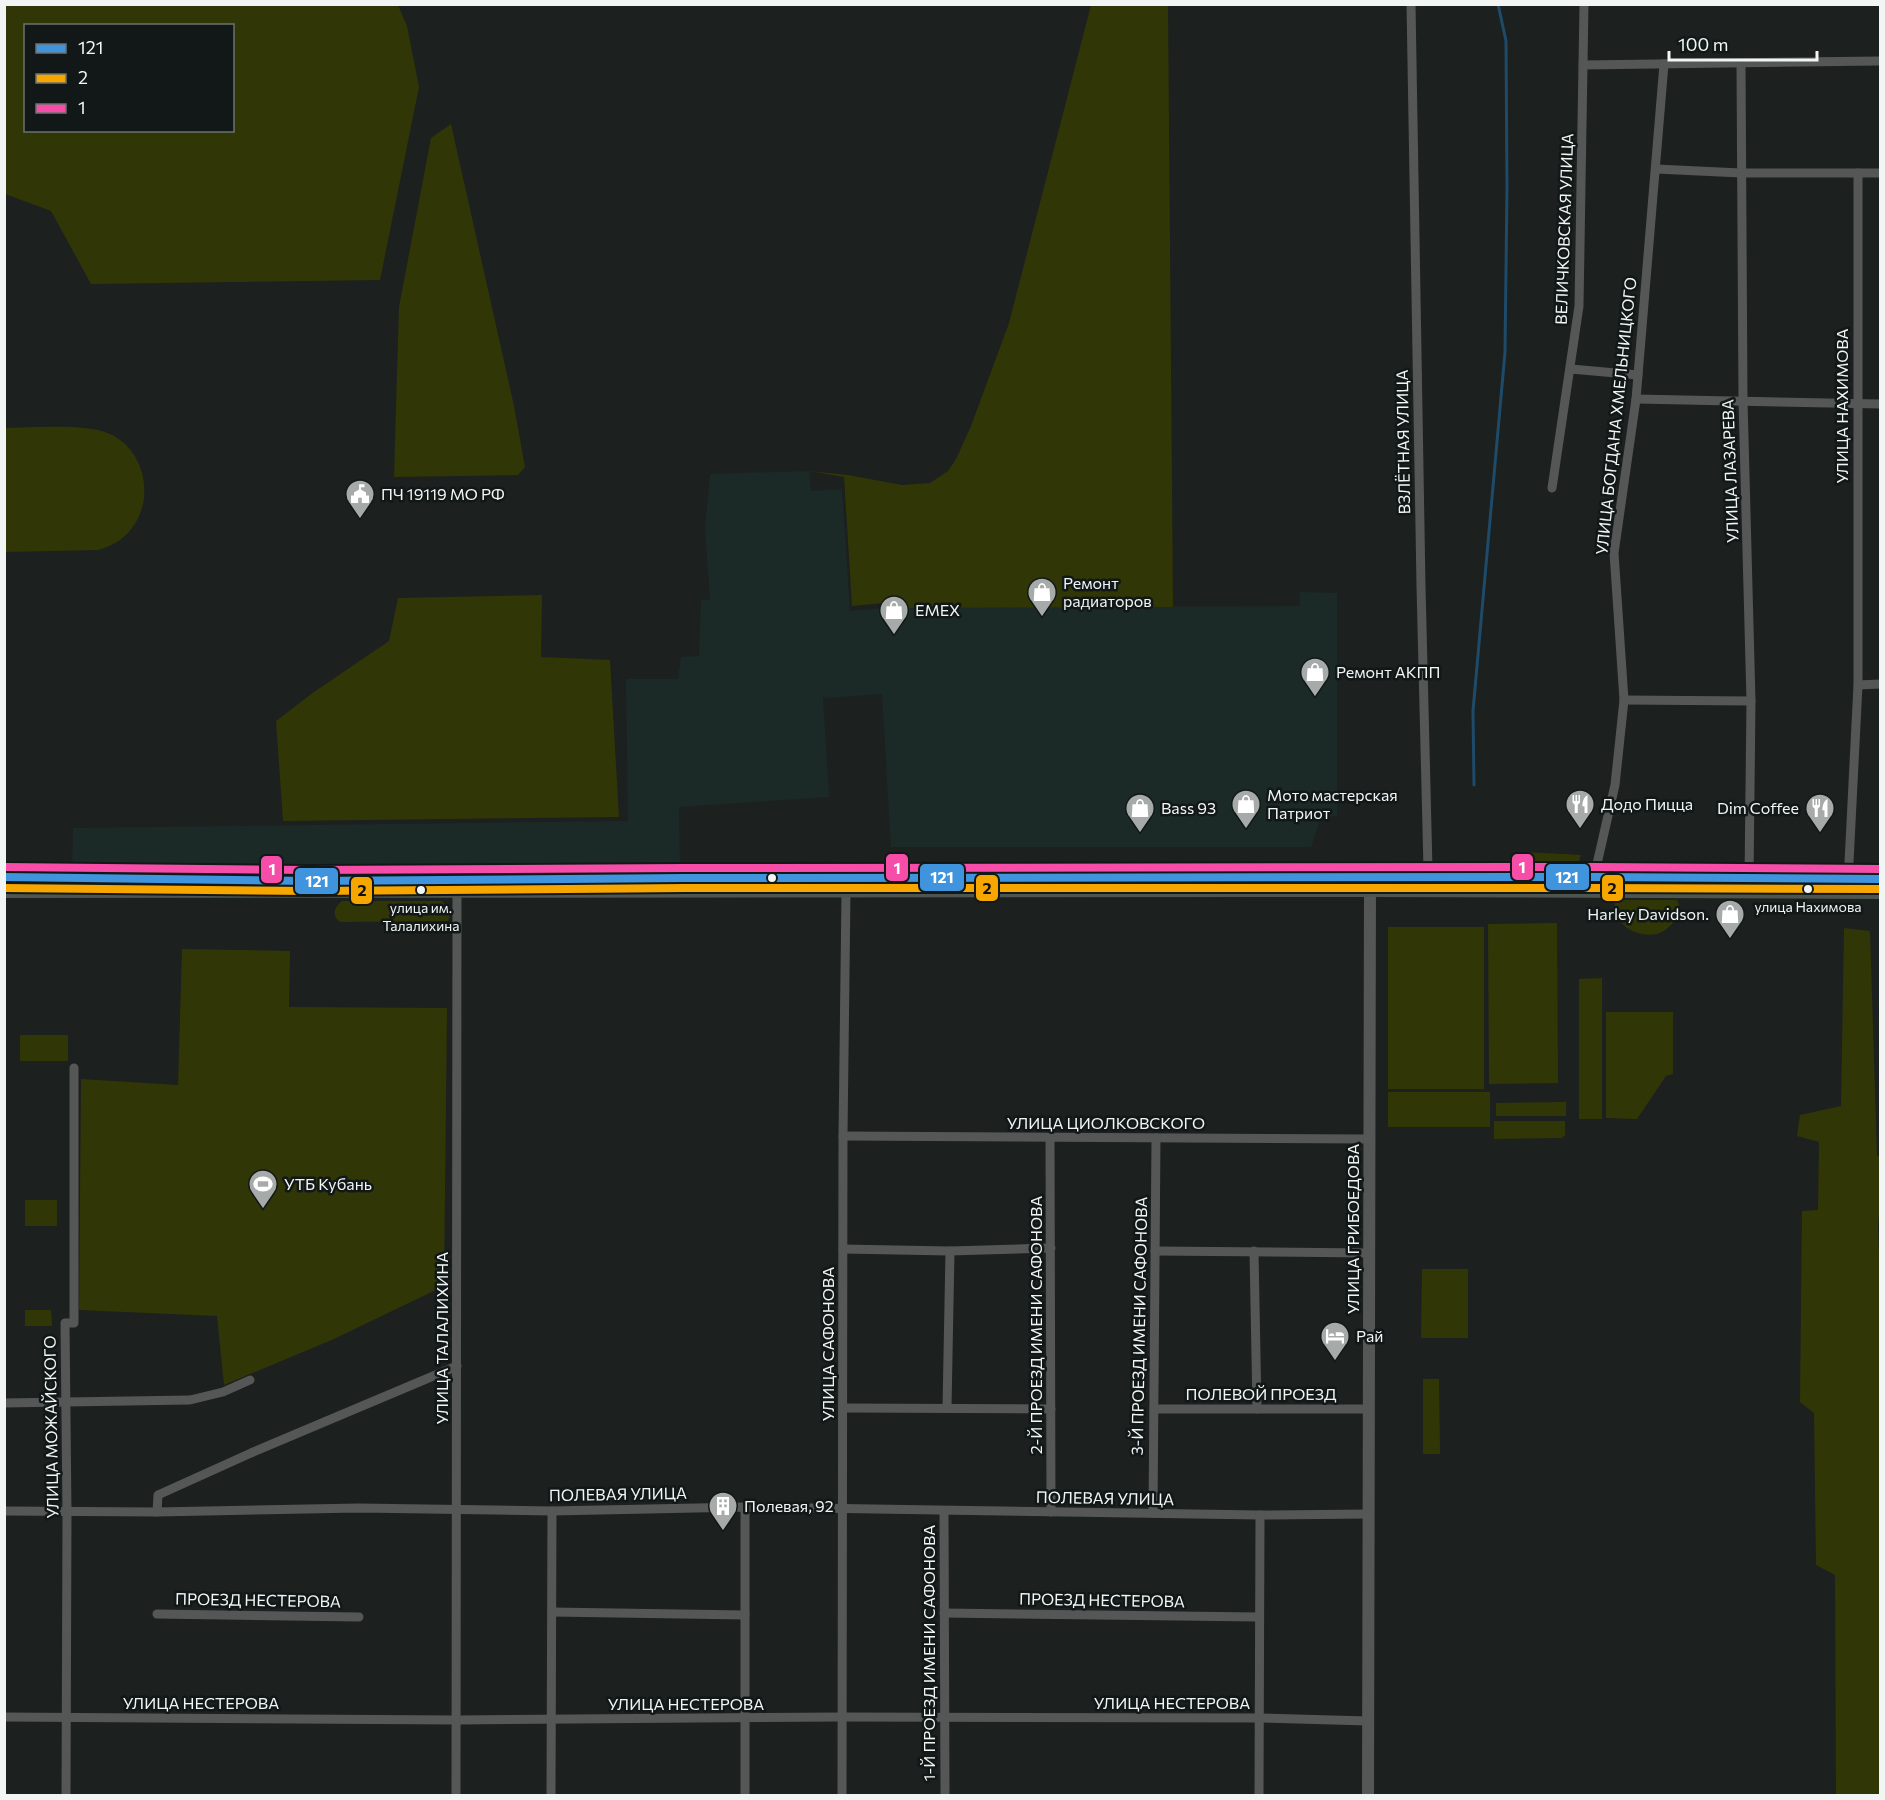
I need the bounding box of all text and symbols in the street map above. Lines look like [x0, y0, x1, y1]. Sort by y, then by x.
legend [24, 24, 234, 132]
scale bar [1669, 24, 1818, 62]
text: 100 m [1678, 33, 1728, 55]
text: 121 [78, 36, 103, 58]
text: 2 [78, 66, 88, 88]
text: 1 [78, 96, 86, 118]
street label: ВЕЛИЧКОВСКАЯ УЛИЦА [1551, 133, 1576, 325]
street label: УЛИЦА БОГДАНА ХМЕЛЬНИЦКОГО [1591, 276, 1640, 556]
street label: УЛИЦА НАХИМОВА [1832, 328, 1851, 484]
street label: ВЗЛЁТНАЯ УЛИЦА [1392, 369, 1413, 515]
street label: УЛИЦА ЛАЗАРЕВА [1717, 399, 1742, 543]
public building icon: ПЧ 19119 МО РФ [344, 478, 376, 520]
place label: ПЧ 19119 МО РФ [381, 484, 505, 503]
place label: Ремонт радиаторов [1063, 573, 1152, 610]
shop icon: Ремонт радиаторов [1026, 576, 1058, 618]
shop icon: EMEX [878, 594, 910, 636]
place label: EMEX [915, 600, 960, 619]
shop icon: Ремонт АКПП [1299, 656, 1331, 698]
place label: Ремонт АКПП [1336, 662, 1440, 681]
place label: Мото мастерская Патриот [1267, 785, 1398, 822]
shop icon: Мото мастерская Патриот [1230, 788, 1262, 830]
restaurant icon: Додо Пицца [1564, 788, 1596, 830]
shop icon: Bass 93 [1124, 792, 1156, 834]
restaurant icon: Dim Coffee [1804, 792, 1836, 834]
place label: Додо Пицца [1601, 794, 1693, 813]
place label: Bass 93 [1161, 798, 1216, 817]
place label: Dim Coffee [1717, 798, 1799, 817]
line badge: 1 [885, 853, 909, 882]
line badge: 1 [1511, 853, 1534, 881]
line badge: 1 [260, 855, 283, 884]
text: 1 [1518, 857, 1526, 876]
text: 1 [893, 858, 901, 877]
text: 1 [268, 859, 276, 878]
line badge: 121 [919, 863, 965, 892]
line badge: 121 [1545, 863, 1590, 891]
line badge: 121 [294, 867, 339, 895]
text: 121 [930, 867, 954, 886]
text: 121 [1555, 867, 1579, 886]
text: 121 [305, 871, 329, 890]
unlabelled marker [766, 872, 778, 884]
line badge: 2 [975, 874, 999, 902]
line badge: 2 [1601, 874, 1624, 902]
line badge: 2 [350, 876, 373, 905]
text: 2 [982, 878, 992, 897]
text: 2 [1607, 878, 1617, 897]
text: 2 [357, 880, 367, 899]
marker: улица Нахимова [1802, 883, 1814, 895]
marker: улица им. Талалихина [415, 884, 427, 896]
shop icon: Harley Davidson. [1714, 898, 1746, 940]
place label: улица Нахимова [1754, 898, 1862, 915]
place label: улица им. Талалихина [382, 899, 460, 934]
place label: Harley Davidson. [1587, 904, 1709, 923]
street label: УЛИЦА ЦИОЛКОВСКОГО [1007, 1113, 1205, 1132]
street label: УЛИЦА ГРИБОЕДОВА [1343, 1144, 1362, 1314]
sports icon: УТБ Кубань [247, 1168, 279, 1210]
place label: УТБ Кубань [284, 1174, 372, 1193]
street label: 2-Й ПРОЕЗД ИМЕНИ САФОНОВА [1026, 1196, 1045, 1454]
street label: 3-Й ПРОЕЗД ИМЕНИ САФОНОВА [1127, 1196, 1150, 1456]
street label: УЛИЦА ТАЛАЛИХИНА [432, 1252, 451, 1424]
street label: УЛИЦА САФОНОВА [818, 1267, 837, 1421]
hotel icon: Рай [1319, 1320, 1351, 1362]
place label: Рай [1356, 1326, 1384, 1345]
street label: УЛИЦА МОЖАЙСКОГО [39, 1335, 62, 1519]
street label: ПОЛЕВОЙ ПРОЕЗД [1185, 1384, 1337, 1403]
street label: ПОЛЕВАЯ УЛИЦА [549, 1483, 687, 1504]
street label: ПОЛЕВАЯ УЛИЦА [1036, 1487, 1174, 1508]
building icon: Полевая, 92 [707, 1490, 739, 1532]
place label: Полевая, 92 [744, 1496, 834, 1515]
street label: 1-Й ПРОЕЗД ИМЕНИ САФОНОВА [919, 1525, 938, 1781]
street label: ПРОЕЗД НЕСТЕРОВА [175, 1589, 341, 1610]
street label: ПРОЕЗД НЕСТЕРОВА [1019, 1589, 1185, 1610]
street label: УЛИЦА НЕСТЕРОВА [123, 1693, 279, 1712]
street label: УЛИЦА НЕСТЕРОВА [1094, 1693, 1250, 1712]
street label: УЛИЦА НЕСТЕРОВА [608, 1694, 764, 1713]

